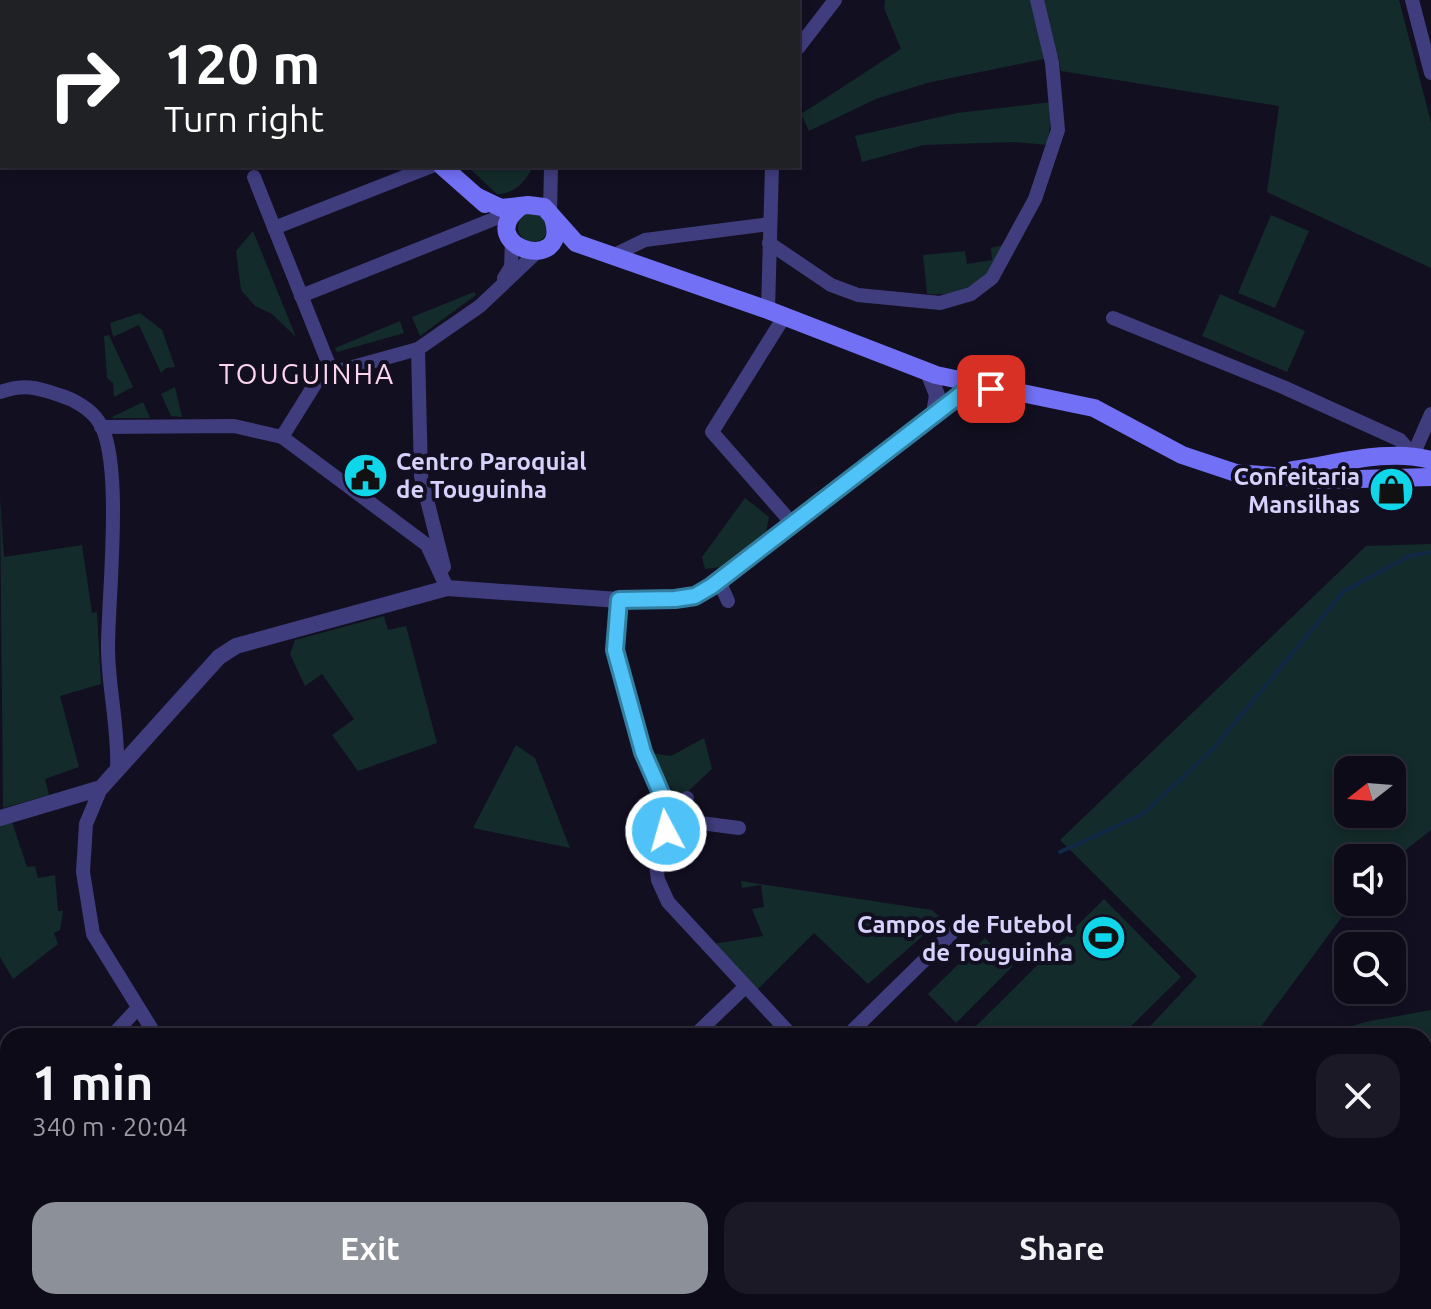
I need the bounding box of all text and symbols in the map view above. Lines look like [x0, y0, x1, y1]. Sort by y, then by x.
icon: right [32, 32, 136, 136]
text: 120 m [164, 32, 320, 95]
text: Turn right [164, 98, 324, 139]
pin [957, 355, 1025, 423]
district label: TOUGUINHA [219, 358, 395, 389]
icon: arrive [969, 367, 1013, 411]
place label: Centro Paroquial de Touguinha [396, 448, 586, 503]
public building icon: Centro Paroquial de Touguinha [341, 451, 389, 499]
place label: Confeitaria Mansilhas [1234, 463, 1360, 518]
shop icon: Confeitaria Mansilhas [1367, 466, 1415, 514]
north arrow [1334, 756, 1406, 828]
map controls [1334, 756, 1406, 1004]
position arrow [624, 789, 708, 873]
button: sound [1334, 844, 1406, 916]
place label: Campos de Futebol de Touguinha [857, 911, 1073, 966]
sports icon: Campos de Futebol de Touguinha [1080, 914, 1128, 962]
button: search [1334, 932, 1406, 1004]
button: close [1316, 1054, 1400, 1138]
text: 1 min [32, 1055, 153, 1109]
text: 340 m · 20:04 [32, 1112, 188, 1141]
button: Exit [32, 1202, 708, 1294]
button: Share [724, 1202, 1400, 1294]

